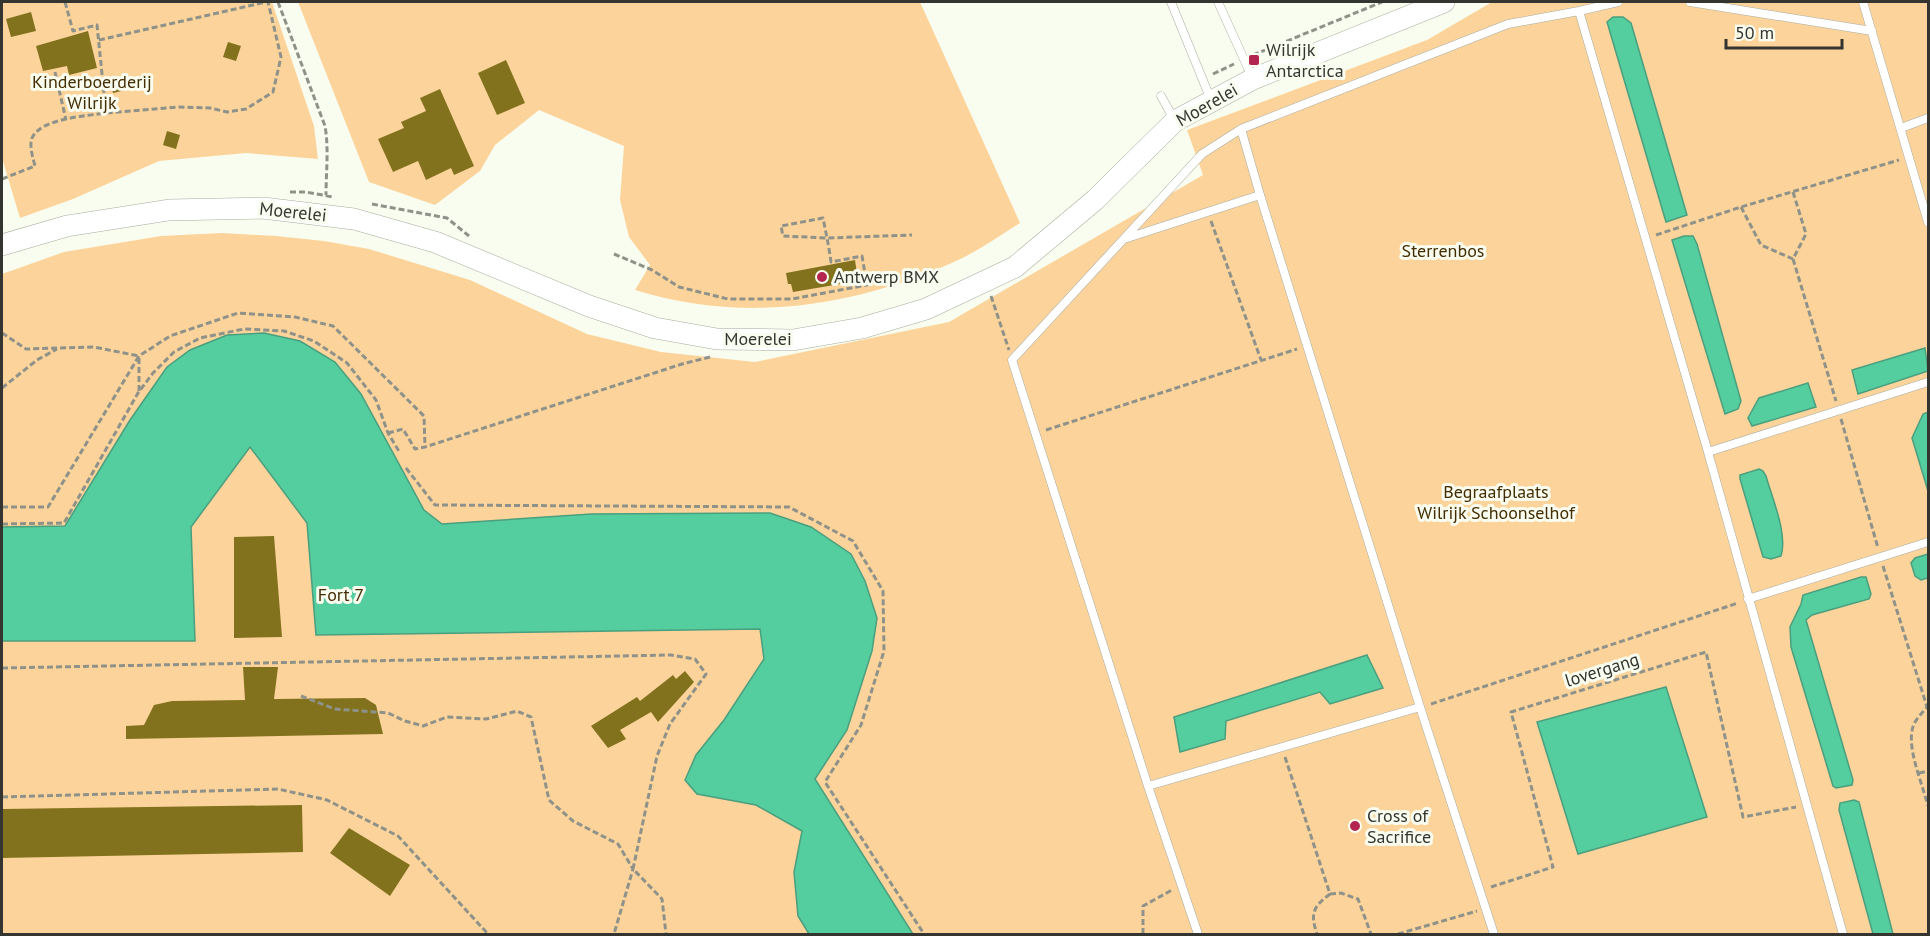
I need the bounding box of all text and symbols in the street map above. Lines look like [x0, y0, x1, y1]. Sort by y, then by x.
scale bar [1726, 12, 1842, 50]
text: 50 m [1735, 21, 1774, 44]
place label: Wilrijk Antarctica [1266, 38, 1344, 82]
marker: Wilrijk Antarctica [1247, 53, 1261, 67]
park label: Kinderboerderij Wilrijk [32, 70, 152, 114]
street label: Moerelei [1172, 78, 1242, 131]
street label: Moerelei [258, 197, 328, 226]
park label: Sterrenbos [1402, 239, 1484, 262]
place label: Antwerp BMX [834, 265, 939, 288]
marker: Antwerp BMX [815, 270, 829, 284]
street label: Moerelei [724, 327, 792, 350]
park label: Begraafplaats Wilrijk Schoonselhof [1417, 480, 1576, 524]
park label: Fort 7 [318, 583, 364, 606]
street label: lovergang [1562, 647, 1642, 692]
place label: Cross of Sacrifice [1367, 804, 1431, 848]
marker: Cross of Sacrifice [1348, 819, 1362, 833]

